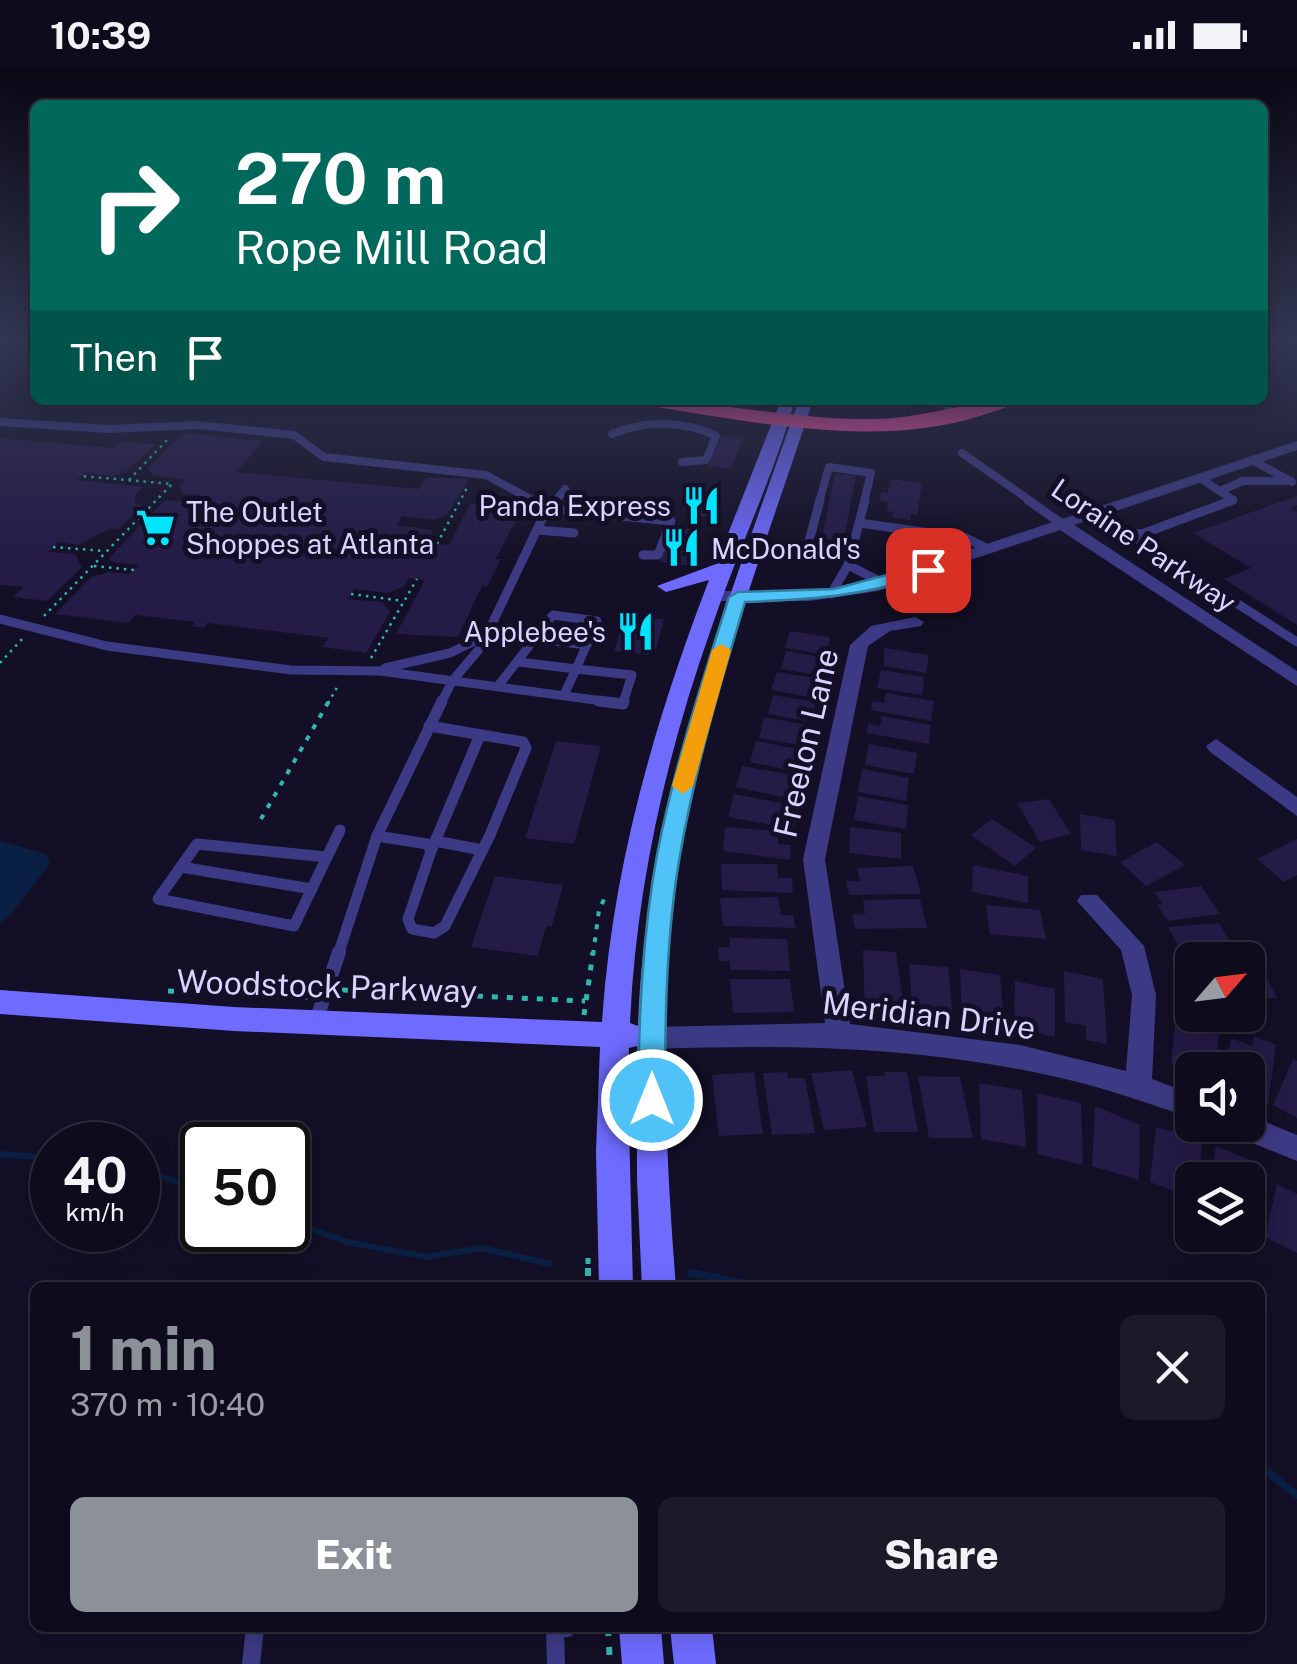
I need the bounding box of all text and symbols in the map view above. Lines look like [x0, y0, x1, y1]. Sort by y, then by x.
text: 10:39 [50, 13, 151, 58]
text: 270 m [235, 137, 446, 220]
icon: right [70, 140, 200, 270]
text: Rope Mill Road [235, 221, 548, 274]
icon: arrive [178, 330, 233, 385]
text: Then [70, 335, 158, 380]
street label: Loraine Parkway [1046, 471, 1242, 619]
restaurant icon: Panda Express [680, 484, 722, 526]
place label: Panda Express [478, 489, 671, 522]
place label: The Outlet Shoppes at Atlanta [186, 495, 434, 560]
supermarket icon: The Outlet Shoppes at Atlanta [135, 506, 177, 548]
restaurant icon: McDonald's [660, 527, 702, 569]
pin [886, 528, 971, 613]
place label: McDonald's [711, 532, 861, 565]
icon: arrive [901, 543, 956, 598]
restaurant icon: Applebee's [615, 610, 657, 652]
place label: Applebee's [464, 615, 606, 648]
street label: Freelon Lane [766, 645, 846, 841]
north arrow [1175, 942, 1265, 1032]
map controls [1175, 942, 1265, 1252]
street label: Woodstock Parkway [176, 962, 478, 1010]
street label: Meridian Drive [820, 984, 1038, 1046]
position arrow [600, 1048, 704, 1152]
button: sound [1175, 1052, 1265, 1142]
speed limit sign: 50 [180, 1122, 310, 1252]
text: 40 [62, 1145, 128, 1204]
button: layers [1175, 1162, 1265, 1252]
text: km/h [66, 1197, 124, 1227]
text: 1 min [70, 1313, 217, 1384]
button: close [1120, 1315, 1225, 1420]
text: 370 m · 10:40 [70, 1386, 265, 1423]
button: Exit [70, 1497, 638, 1612]
button: Share [658, 1497, 1225, 1612]

